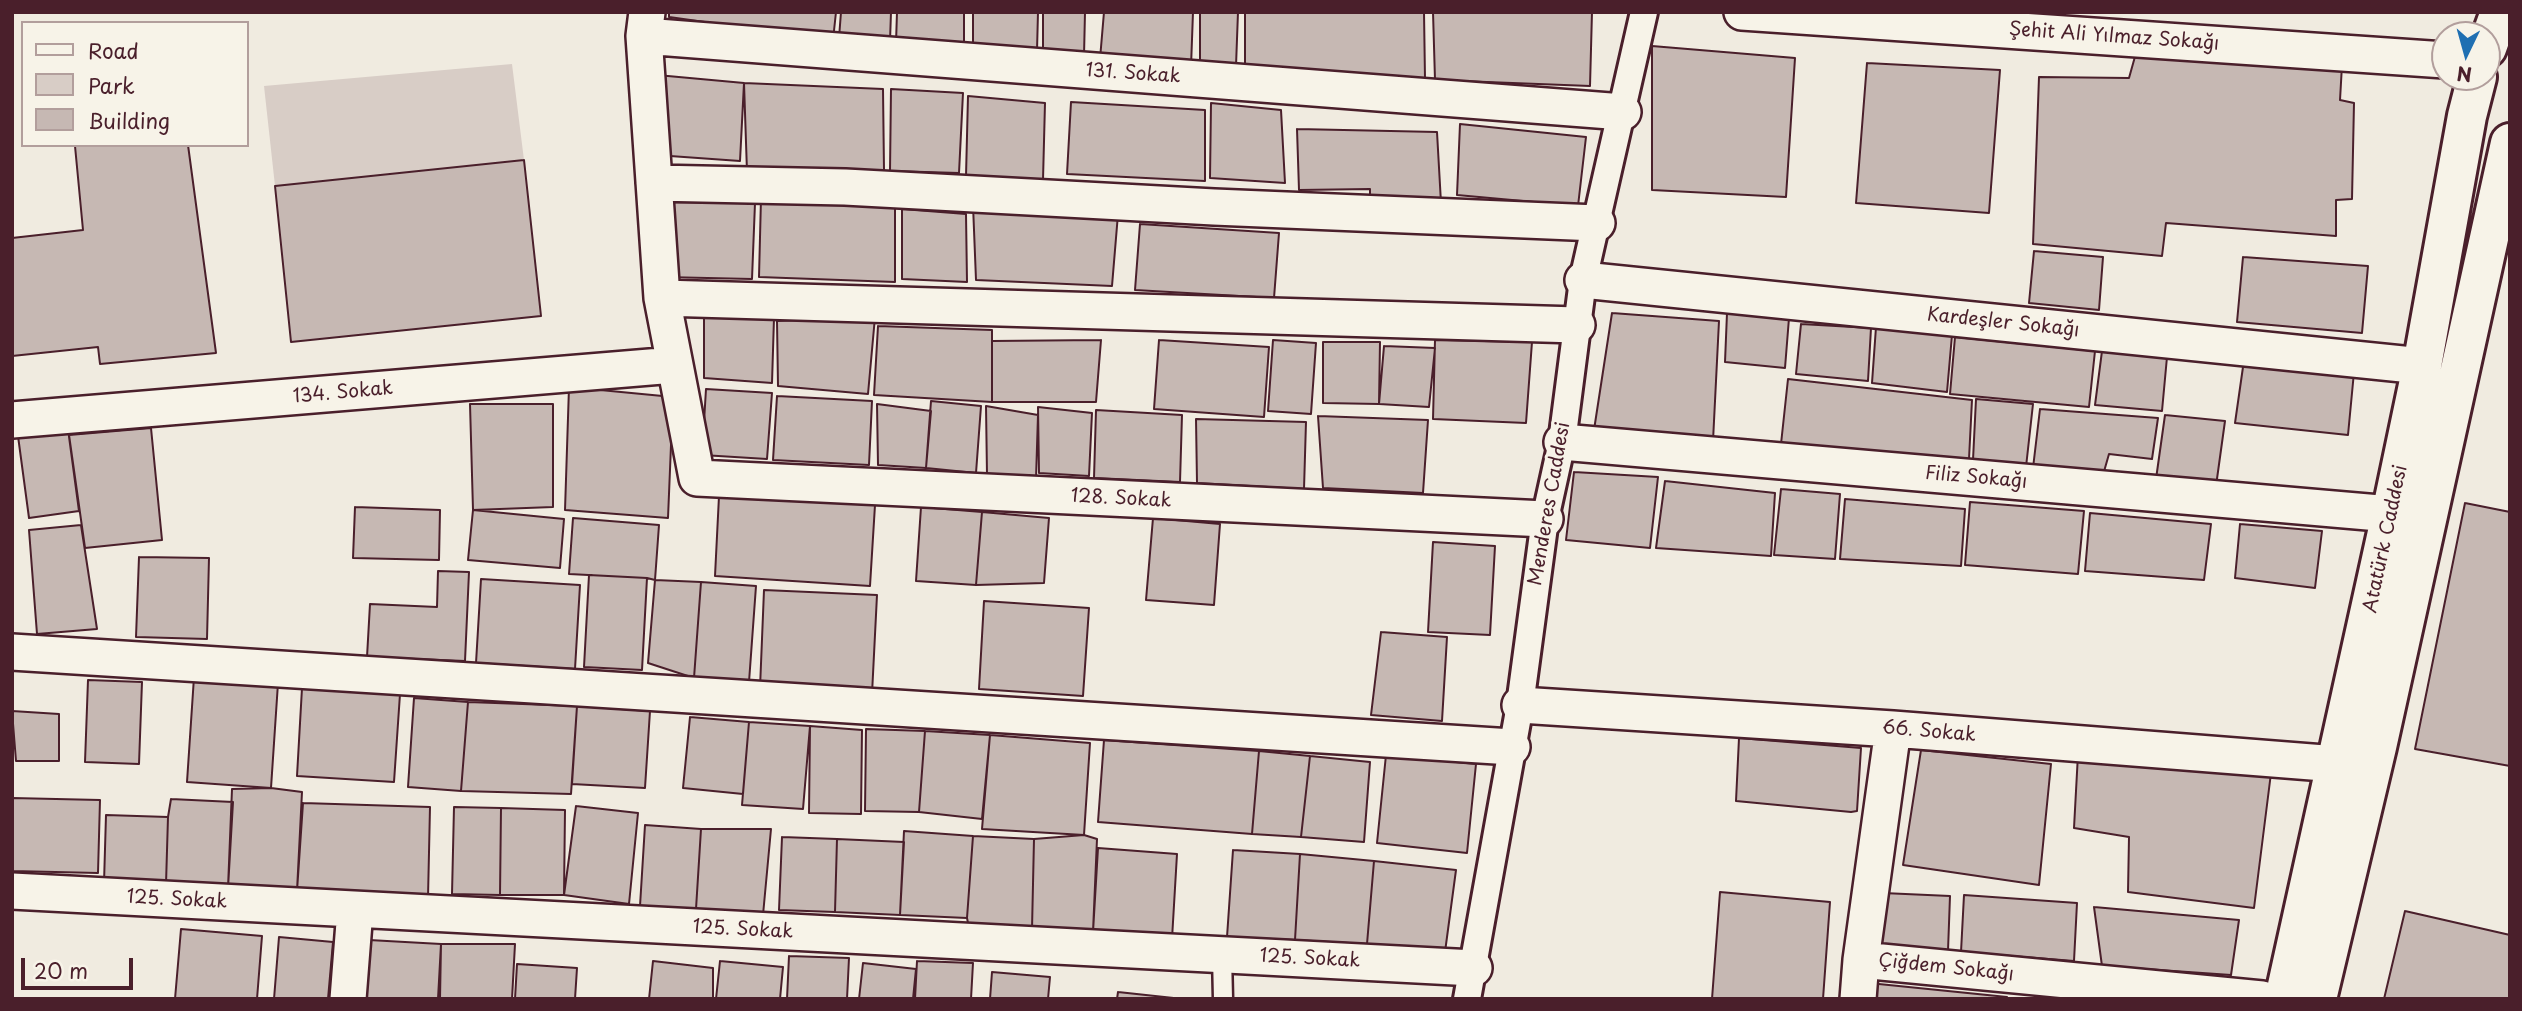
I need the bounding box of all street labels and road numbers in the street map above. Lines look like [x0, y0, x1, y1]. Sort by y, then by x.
street label: Şehit Ali Yılmaz Sokağı [2008, 18, 2220, 56]
street label: 131. Sokak [1085, 59, 1181, 89]
street label: Kardeşler Sokağı [1925, 304, 2081, 342]
street label: 134. Sokak [292, 377, 394, 409]
street label: Menderes Caddesi [1524, 420, 1576, 588]
street label: Filiz Sokağı [1924, 462, 2028, 494]
street label: Atatürk Caddesi [2359, 463, 2413, 615]
street label: 128. Sokak [1070, 485, 1172, 513]
street label: 66. Sokak [1881, 717, 1977, 747]
street label: 125. Sokak [126, 886, 228, 914]
street label: 125. Sokak [692, 916, 794, 944]
street label: 125. Sokak [1259, 945, 1361, 973]
street label: Çiğdem Sokağı [1877, 950, 2015, 986]

